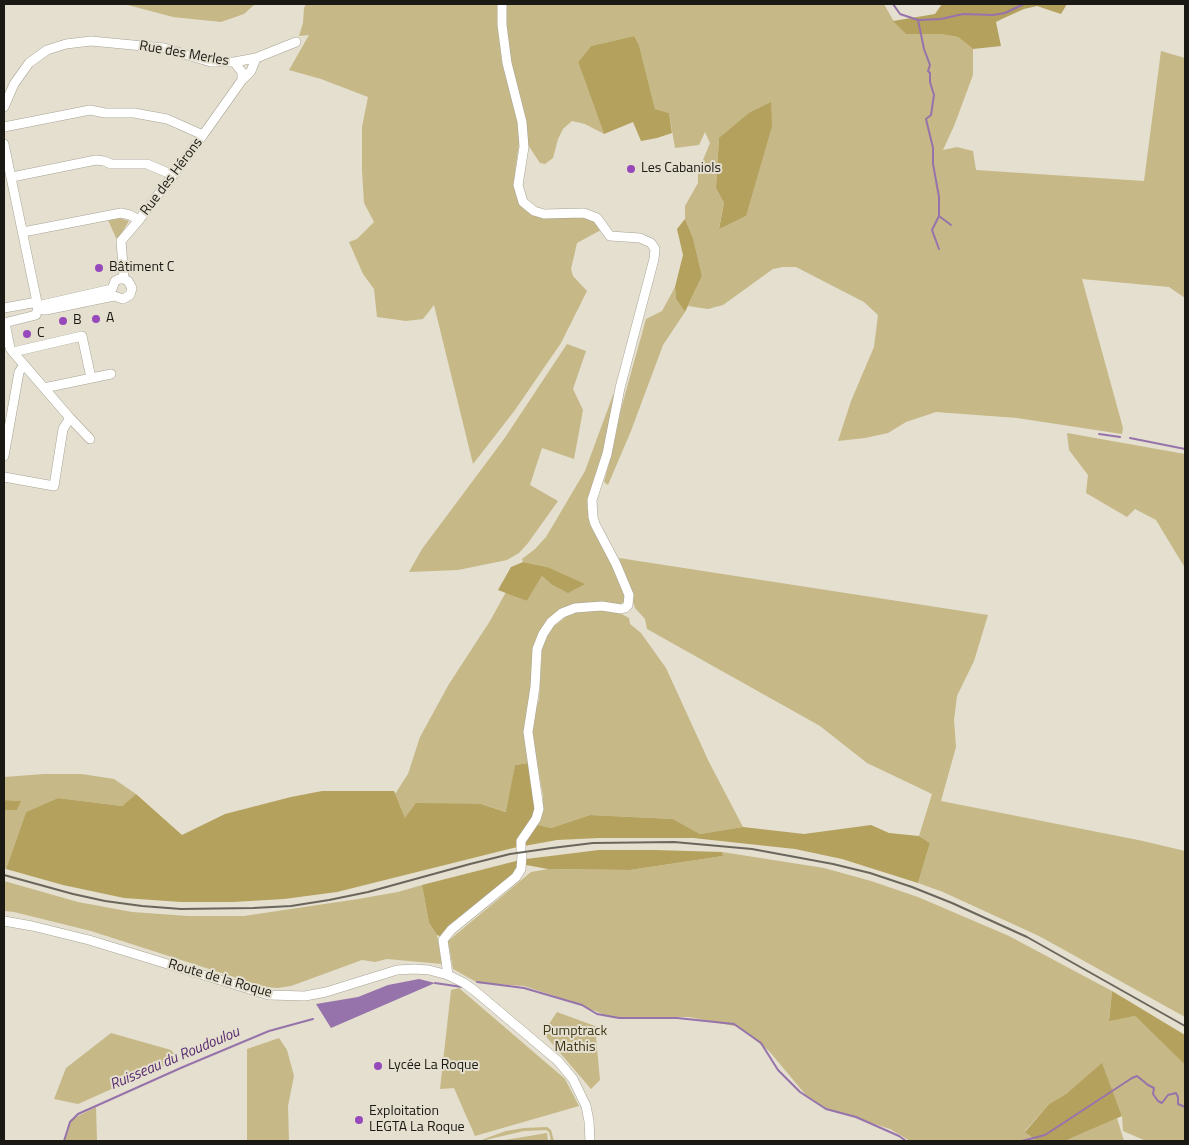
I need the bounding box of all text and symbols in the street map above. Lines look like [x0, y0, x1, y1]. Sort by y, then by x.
street label: Rue des Merles [138, 38, 230, 70]
street label: Rue des Hérons [137, 135, 207, 219]
place label: Les Cabaniols [641, 161, 721, 177]
marker: Les Cabaniols [625, 163, 637, 175]
place label: Bâtiment C [109, 260, 174, 276]
marker: Bâtiment C [93, 262, 105, 274]
place label: A [106, 311, 114, 327]
place label: B [73, 313, 82, 329]
marker: A [90, 313, 102, 325]
marker: B [57, 315, 69, 327]
place label: C [37, 326, 45, 342]
marker: C [21, 328, 33, 340]
street label: Route de la Roque [166, 956, 274, 1002]
water label: Ruisseau du Roudoulou [107, 1024, 243, 1094]
park label: Pumptrack Mathis [543, 1024, 607, 1056]
place label: Lycée La Roque [388, 1058, 478, 1074]
marker: Lycée La Roque [372, 1060, 384, 1072]
place label: Exploitation LEGTA La Roque [369, 1104, 465, 1136]
marker: Exploitation LEGTA La Roque [353, 1114, 365, 1126]

